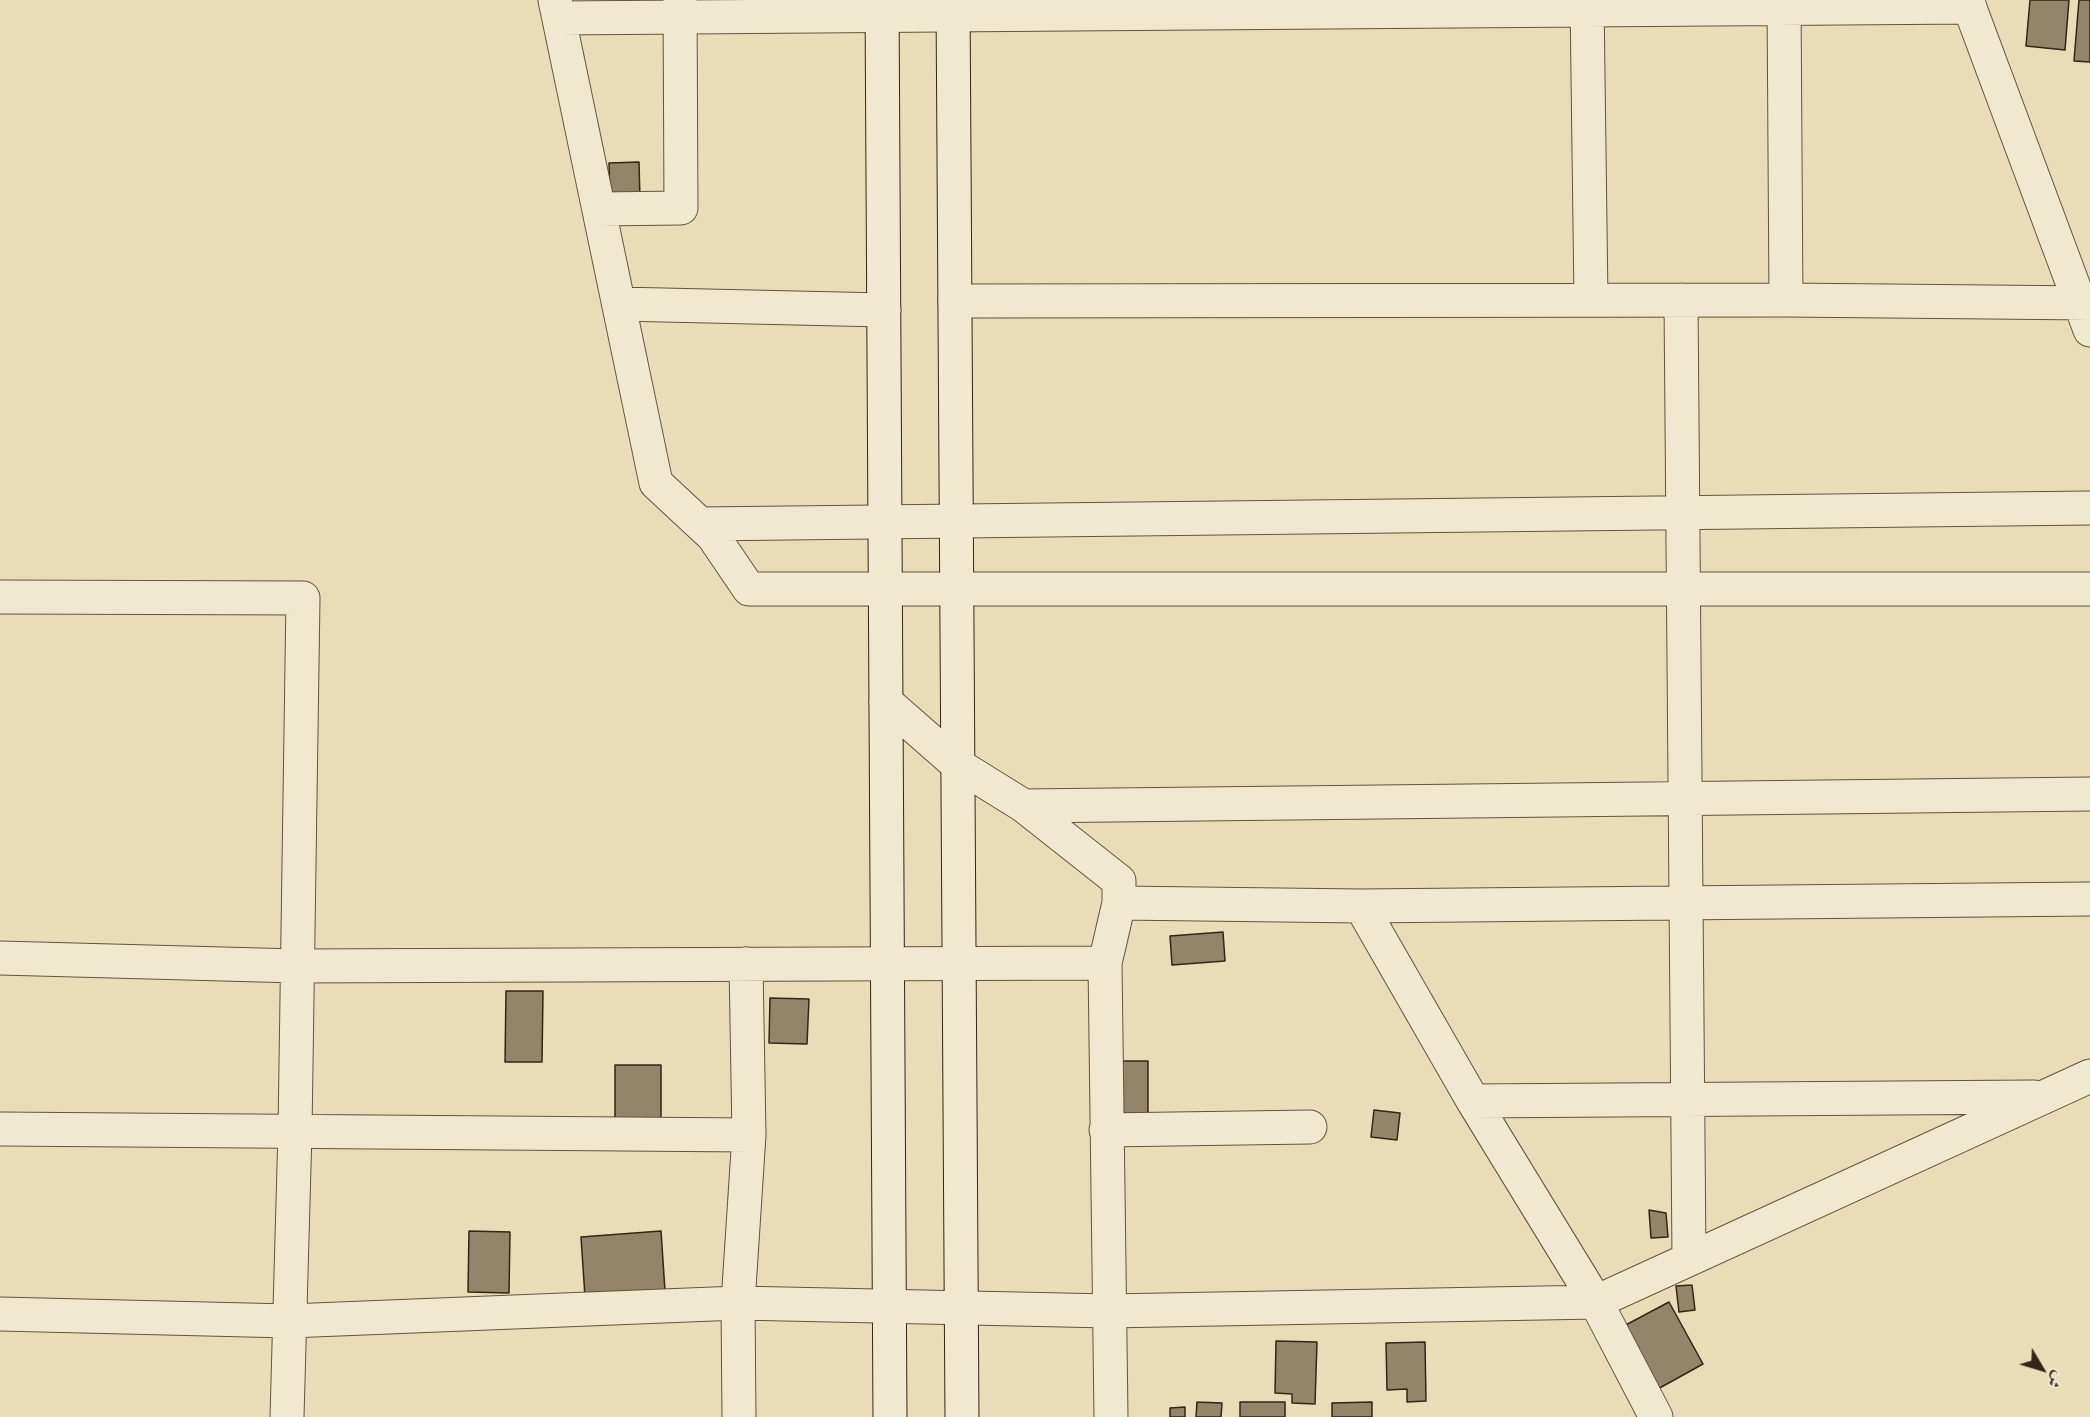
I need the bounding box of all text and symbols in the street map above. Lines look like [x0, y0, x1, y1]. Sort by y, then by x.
north arrow [2012, 1339, 2072, 1399]
text: ش [2042, 1366, 2071, 1394]

